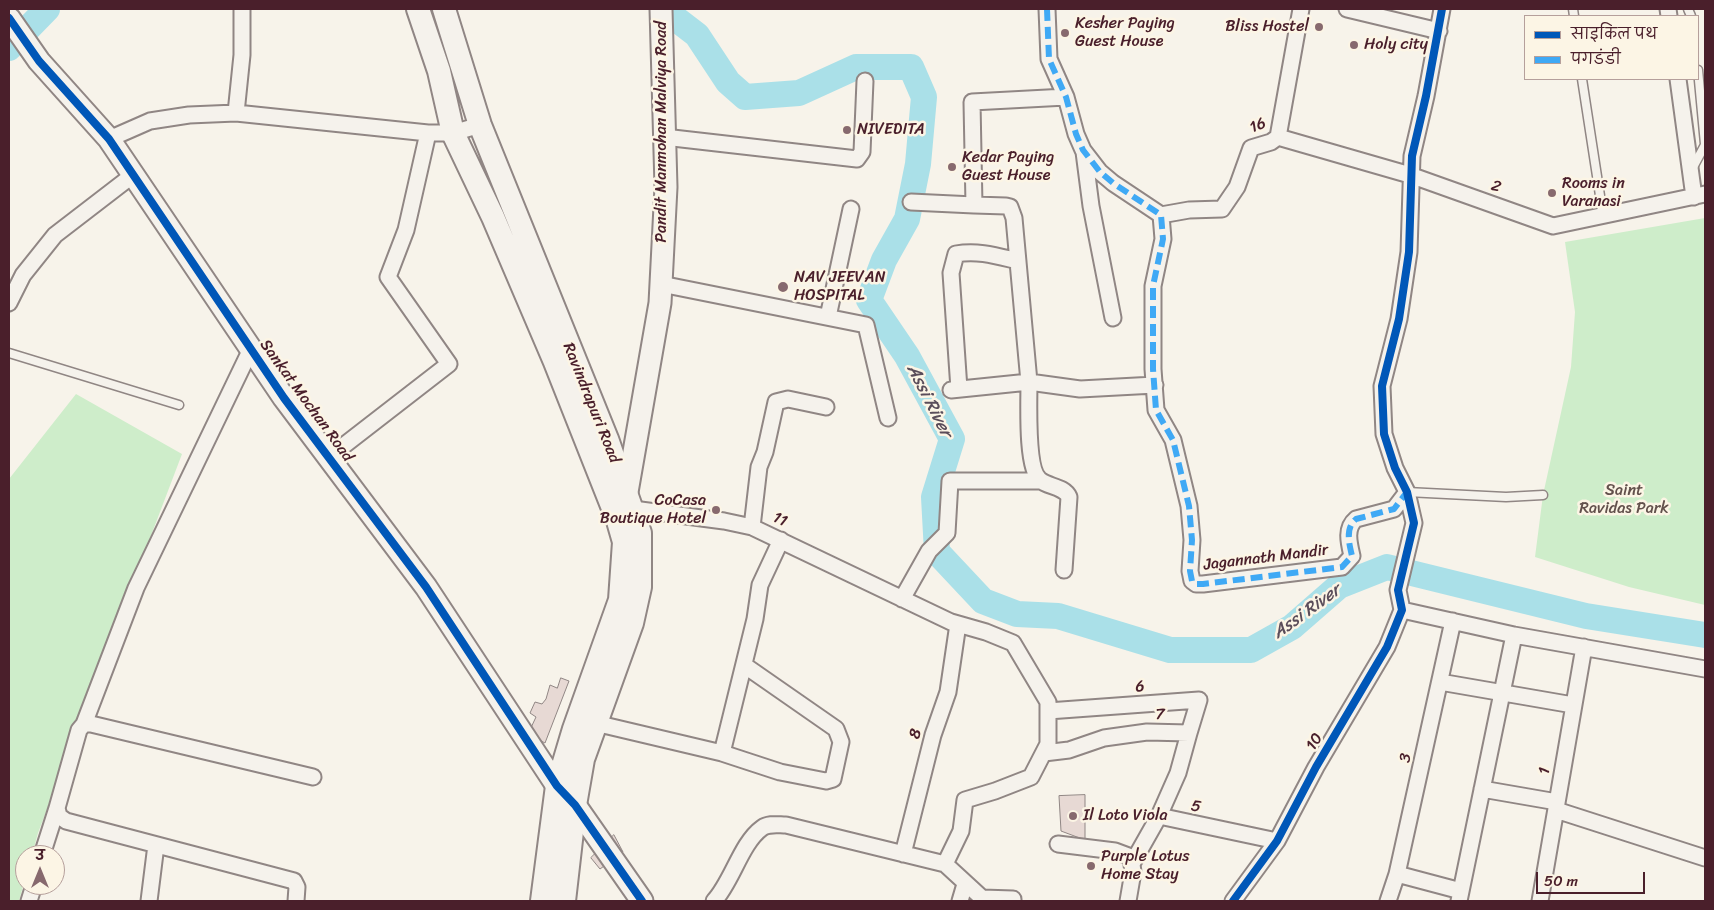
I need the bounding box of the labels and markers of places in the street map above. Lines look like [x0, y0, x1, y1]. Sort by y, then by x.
place label: Kesher Paying Guest House [1075, 14, 1175, 52]
place label: Bliss Hostel [1225, 17, 1309, 37]
marker: Bliss Hostel [1313, 21, 1325, 33]
marker: Kesher Paying Guest House [1059, 27, 1071, 39]
place label: Holy city [1364, 35, 1428, 55]
marker: Holy city [1348, 39, 1360, 51]
place label: NIVEDITA [857, 120, 925, 140]
marker: NIVEDITA [841, 124, 853, 136]
place label: Kedar Paying Guest House [962, 148, 1054, 186]
marker: Kedar Paying Guest House [946, 161, 958, 173]
place label: Rooms in Varanasi [1562, 174, 1625, 212]
marker: Rooms in Varanasi [1546, 187, 1558, 199]
place label: NAV JEEVAN HOSPITAL [794, 268, 886, 306]
marker: NAV JEEVAN HOSPITAL [776, 280, 790, 294]
place label: CoCasa Boutique Hotel [600, 491, 706, 529]
marker: CoCasa Boutique Hotel [710, 504, 722, 516]
place label: Il Loto Viola [1083, 806, 1167, 826]
marker: Il Loto Viola [1067, 810, 1079, 822]
place label: Purple Lotus Home Stay [1101, 847, 1190, 885]
marker: Purple Lotus Home Stay [1085, 860, 1097, 872]

